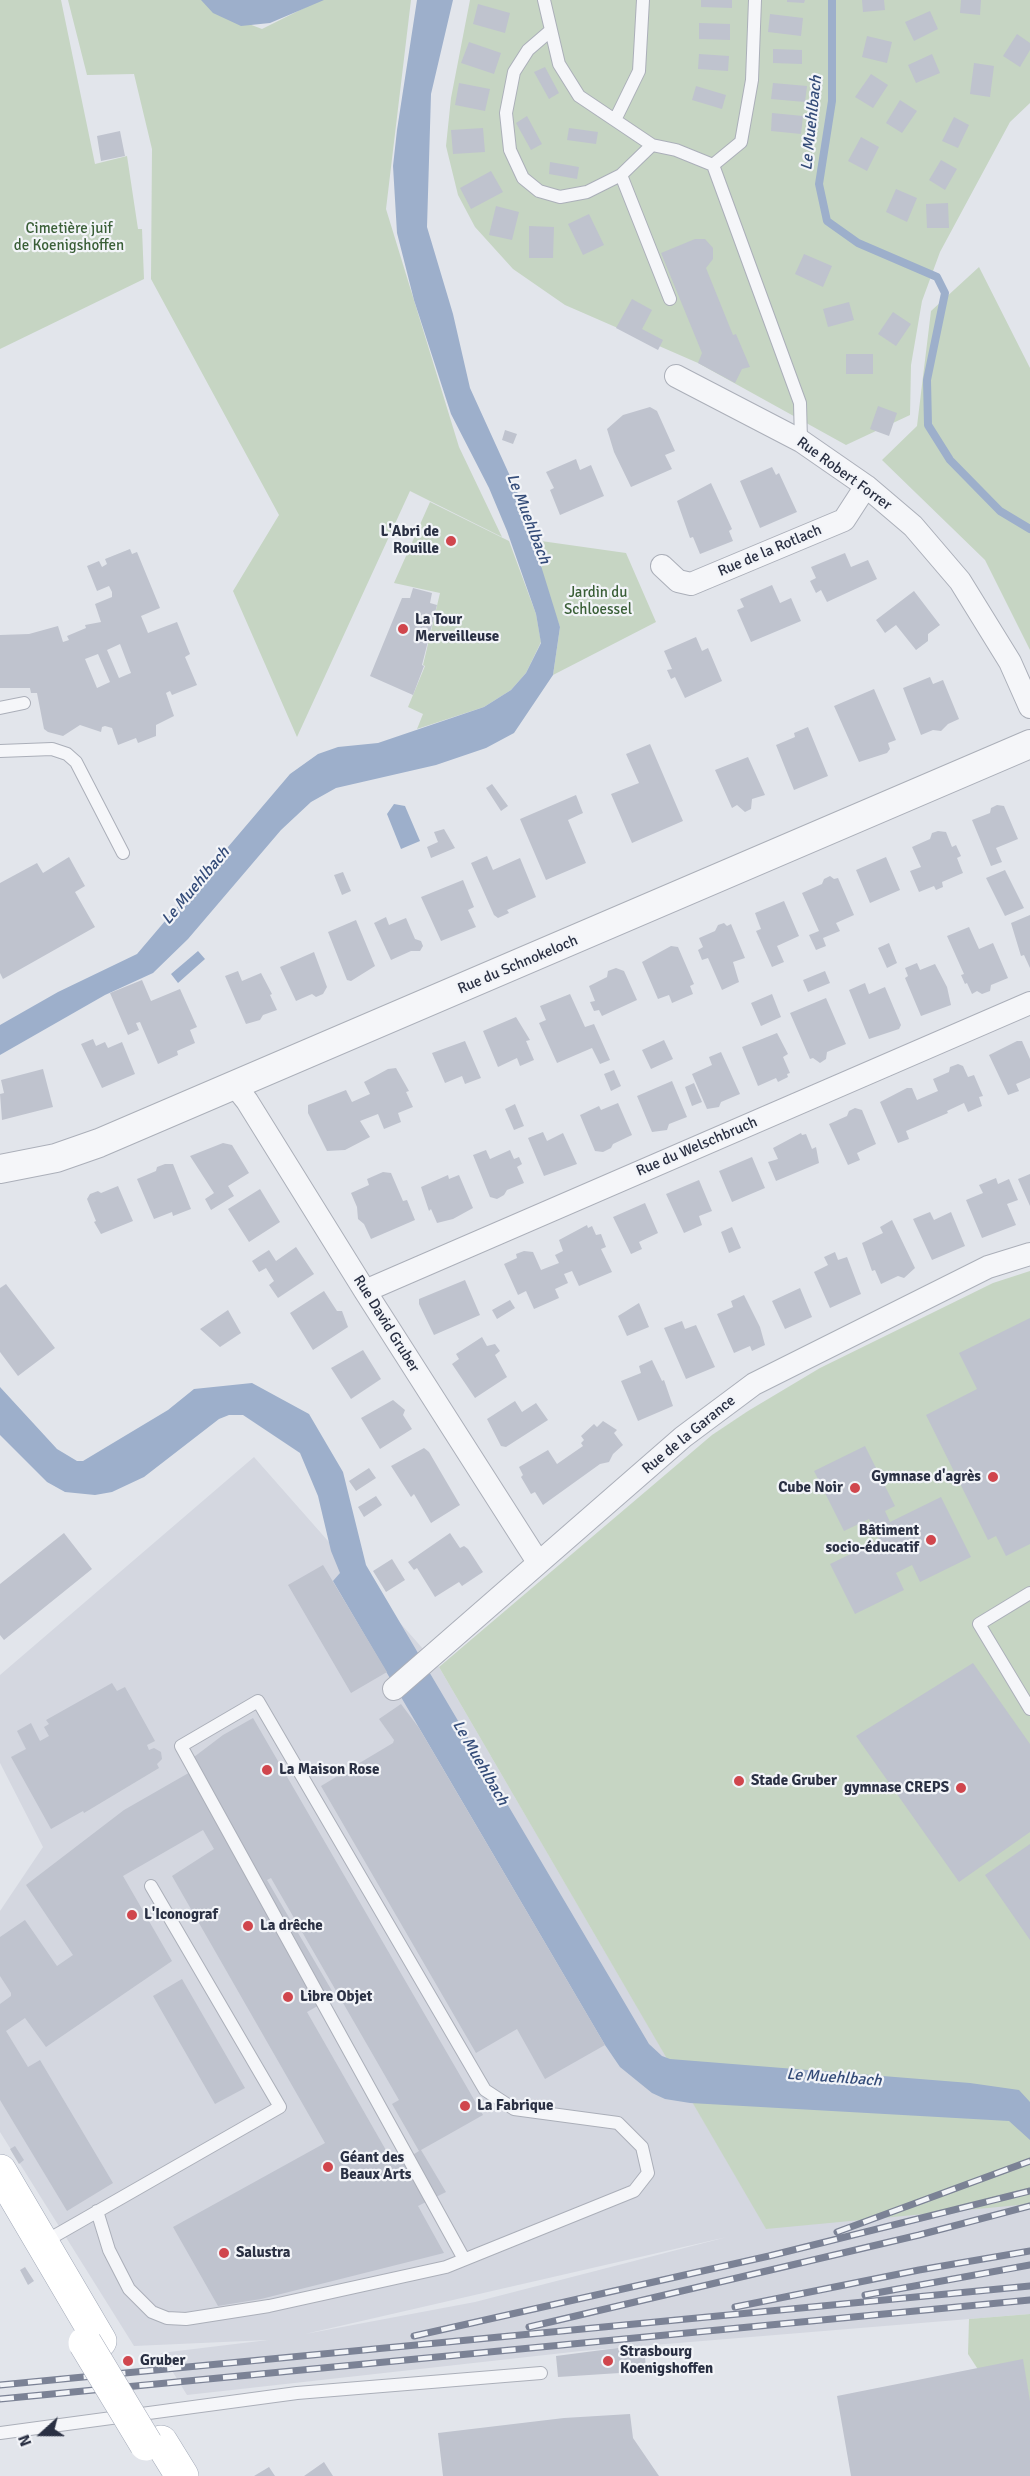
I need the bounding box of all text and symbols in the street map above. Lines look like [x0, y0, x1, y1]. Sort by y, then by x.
water label: Le Muehlbach [797, 75, 827, 171]
park label: Cimetière juif de Koenigshoffen [14, 220, 124, 255]
street label: Rue Robert Forrer [793, 433, 895, 515]
water label: Le Muehlbach [502, 471, 554, 567]
street label: Rue de la Rotlach [716, 521, 824, 581]
place label: L'Abri de Rouille [381, 523, 439, 558]
marker: L'Abri de Rouille [444, 534, 458, 548]
park label: Jardin du Schloessel [564, 584, 632, 619]
place label: La Tour Merveilleuse [415, 611, 499, 646]
marker: La Tour Merveilleuse [396, 622, 410, 636]
water label: Le Muehlbach [158, 843, 234, 929]
street label: Rue du Schnokeloch [455, 932, 581, 998]
street label: Rue du Welschbruch [634, 1113, 760, 1181]
street label: Rue David Gruber [349, 1272, 423, 1376]
street label: Rue de la Garance [639, 1392, 739, 1478]
place label: Gymnase d'agrès [871, 1468, 981, 1486]
marker: Gymnase d'agrès [986, 1470, 1000, 1484]
place label: Cube Noir [778, 1479, 843, 1497]
marker: Cube Noir [848, 1481, 862, 1495]
place label: Bâtiment socio-éducatif [825, 1522, 919, 1557]
marker: Bâtiment socio-éducatif [924, 1533, 938, 1547]
water label: Le Muehlbach [448, 1717, 512, 1809]
place label: La Maison Rose [279, 1761, 379, 1779]
marker: La Maison Rose [260, 1763, 274, 1777]
place label: Stade Gruber [751, 1772, 837, 1790]
marker: Stade Gruber [732, 1774, 746, 1788]
place label: gymnase CREPS [844, 1779, 949, 1797]
marker: gymnase CREPS [954, 1781, 968, 1795]
place label: L'Iconograf [144, 1906, 218, 1924]
marker: L'Iconograf [125, 1908, 139, 1922]
place label: La drêche [260, 1917, 323, 1935]
marker: La drêche [241, 1919, 255, 1933]
place label: Libre Objet [300, 1988, 372, 2006]
marker: Libre Objet [281, 1990, 295, 2004]
water label: Le Muehlbach [786, 2065, 882, 2091]
place label: La Fabrique [477, 2097, 553, 2115]
marker: La Fabrique [458, 2099, 472, 2113]
place label: Géant des Beaux Arts [340, 2149, 411, 2184]
marker: Géant des Beaux Arts [321, 2160, 335, 2174]
place label: Salustra [236, 2244, 291, 2262]
marker: Salustra [217, 2246, 231, 2260]
place label: Strasbourg Koenigshoffen [620, 2343, 713, 2378]
place label: Gruber [140, 2352, 185, 2370]
marker: Gruber [121, 2354, 135, 2368]
marker: Strasbourg Koenigshoffen [601, 2354, 615, 2368]
north arrow [12, 2404, 72, 2464]
text: N [14, 2432, 37, 2449]

